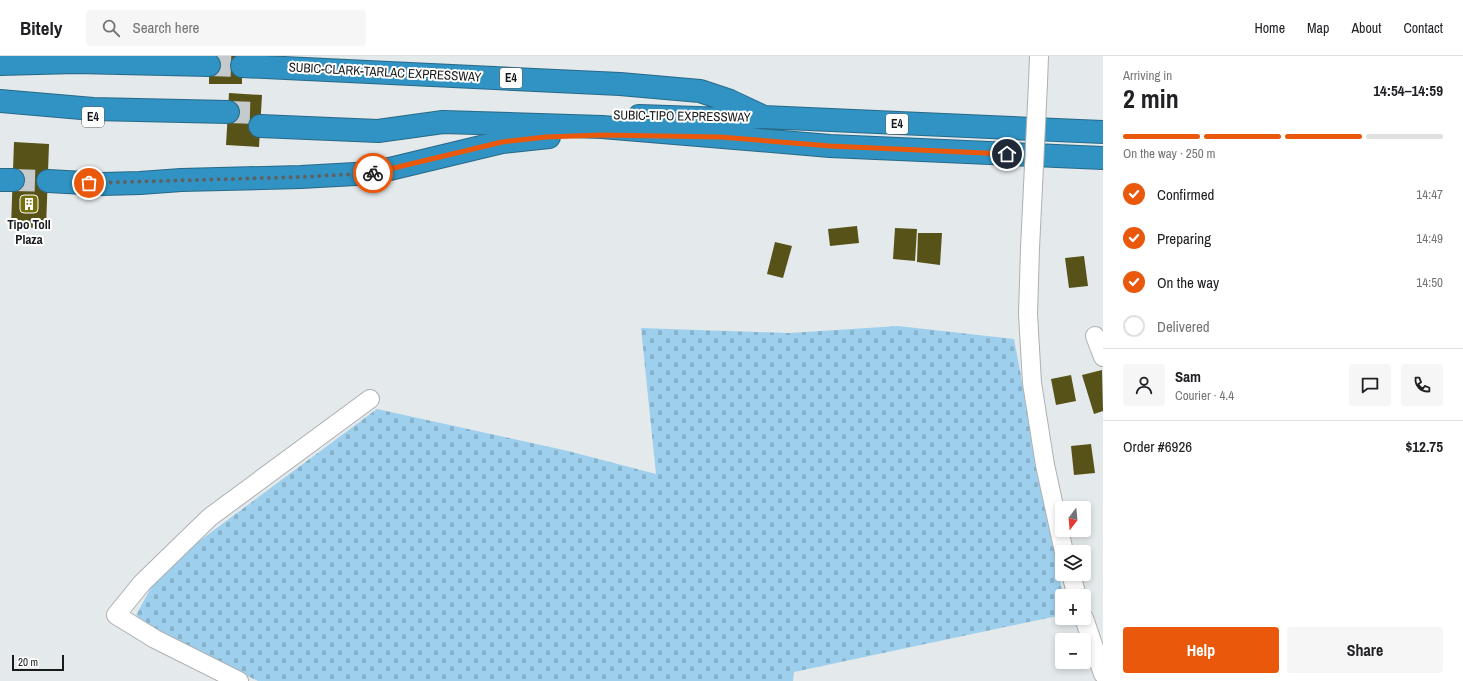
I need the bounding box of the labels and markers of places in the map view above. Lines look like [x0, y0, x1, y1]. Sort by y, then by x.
pin [990, 137, 1024, 171]
pin [72, 166, 106, 200]
building icon: Tipo Toll Plaza [18, 193, 40, 215]
place label: Tipo Toll Plaza [7, 216, 51, 248]

